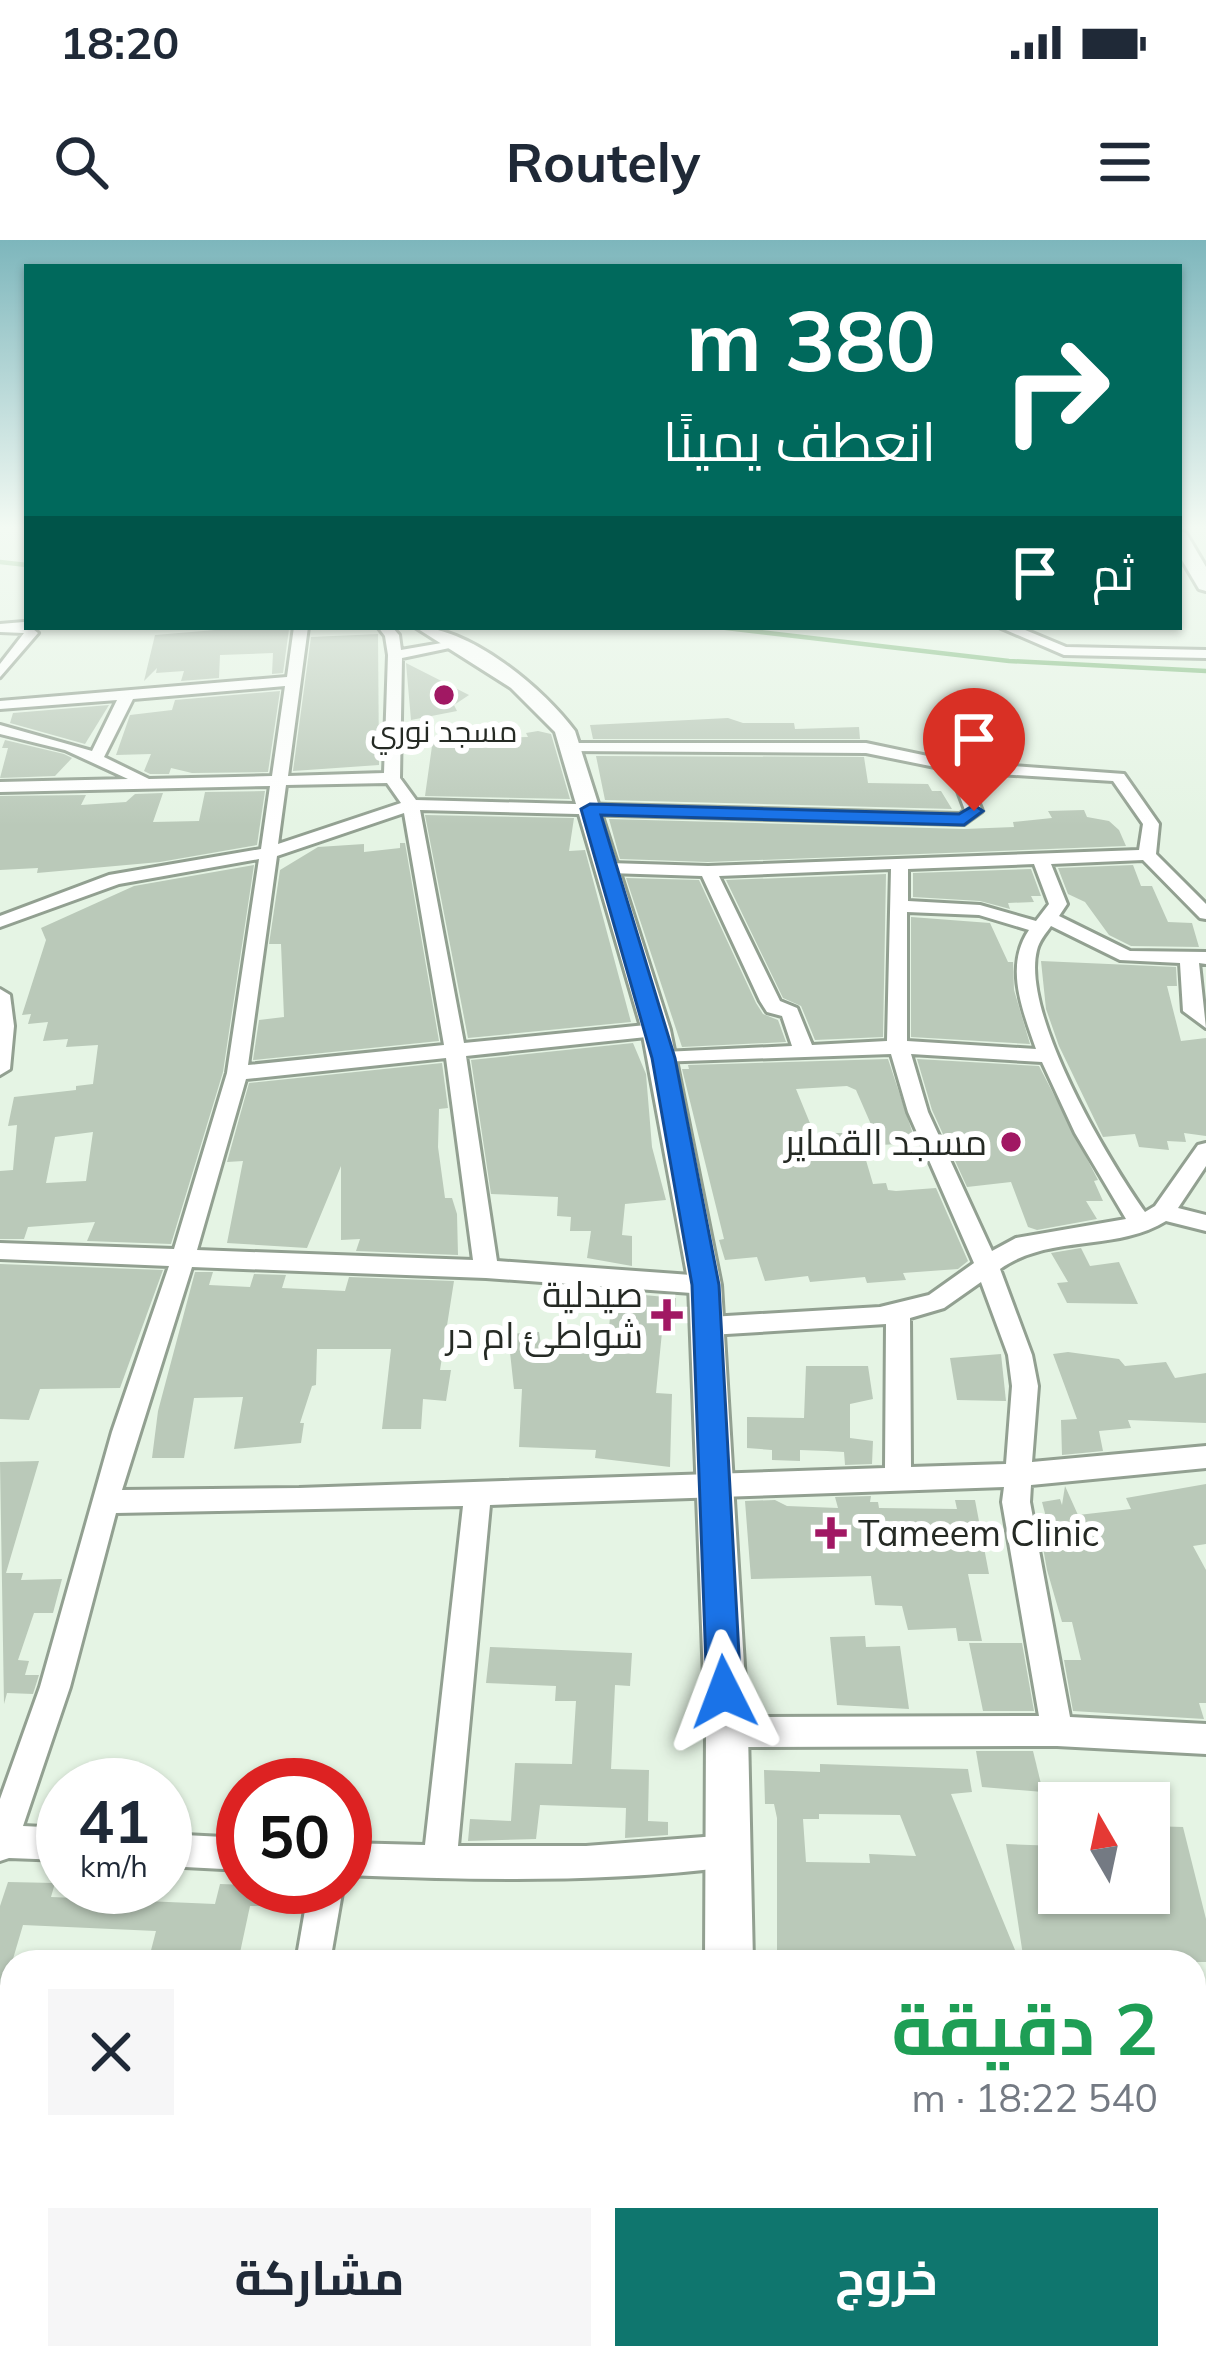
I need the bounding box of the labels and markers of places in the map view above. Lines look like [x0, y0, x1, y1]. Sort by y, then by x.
marker: مسجد نوري [431, 682, 457, 708]
pin [923, 688, 1025, 811]
place label: مسجد نوري [370, 712, 518, 755]
place label: مسجد القماير [783, 1119, 987, 1164]
marker: مسجد القماير [998, 1129, 1024, 1155]
place label: صيدلية شواطئ ام در [444, 1271, 643, 1360]
marker: صيدلية شواطئ ام در [654, 1302, 680, 1328]
place label: Tameem Clinic [858, 1510, 1100, 1555]
marker: Tameem Clinic [815, 1517, 847, 1549]

